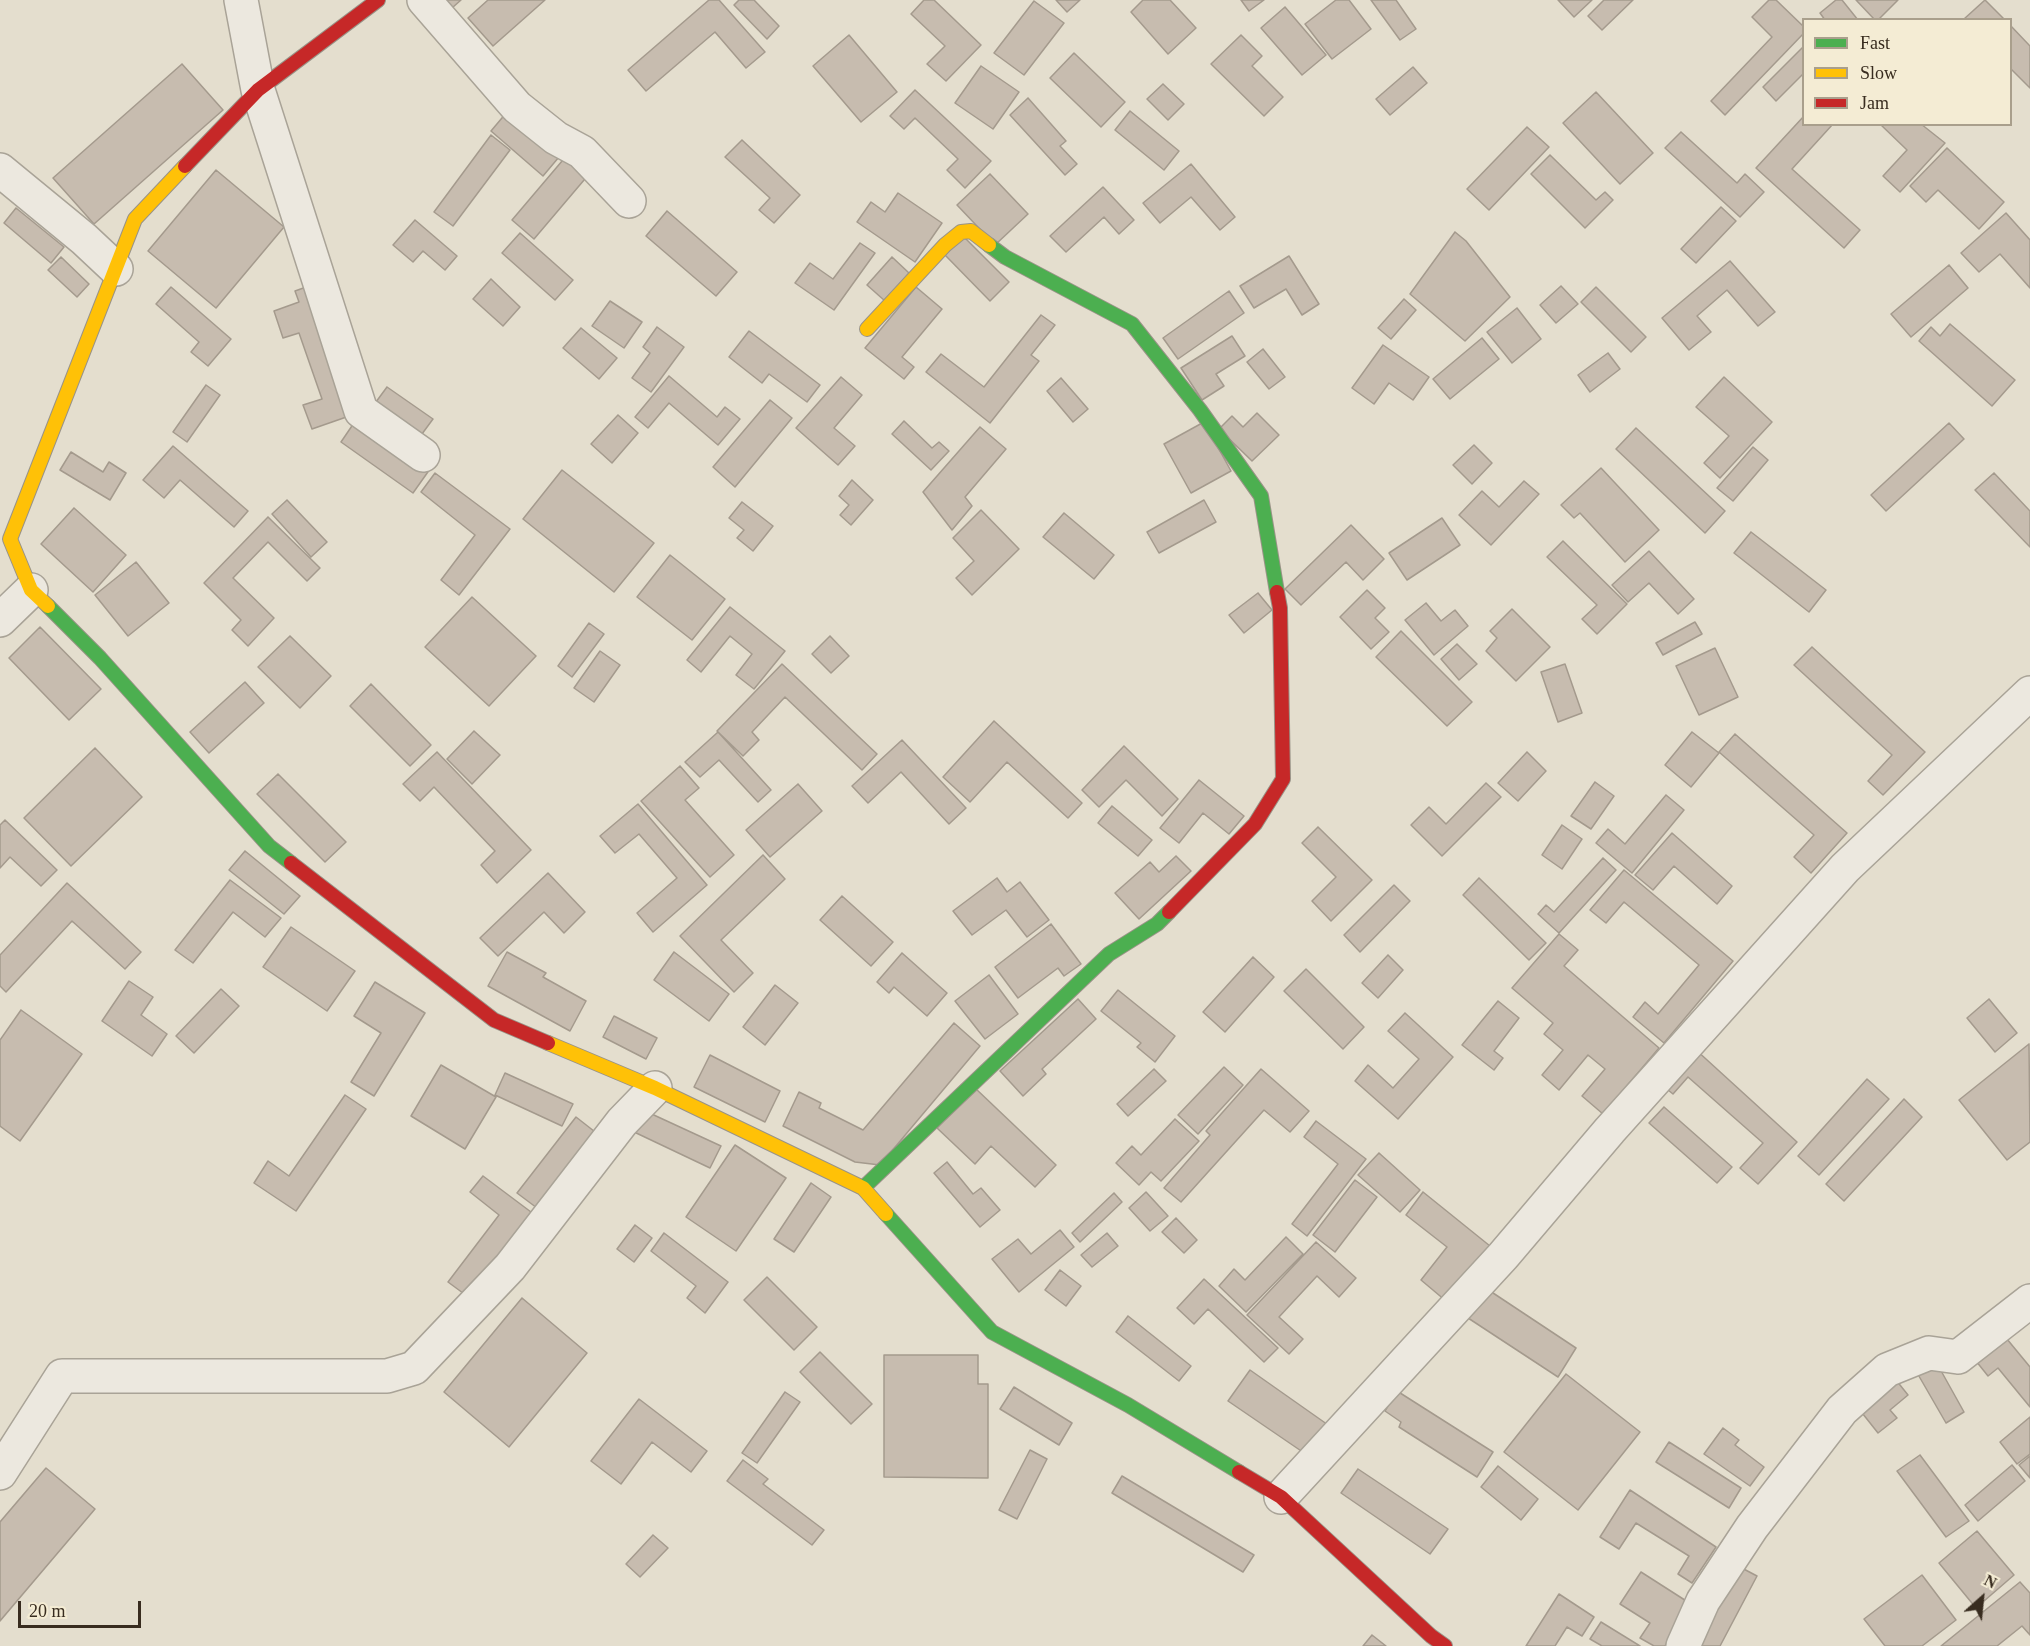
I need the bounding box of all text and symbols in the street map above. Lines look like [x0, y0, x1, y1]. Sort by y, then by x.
legend [1802, 18, 2012, 126]
text: Fast [1860, 33, 1890, 53]
text: Slow [1860, 63, 1897, 83]
text: Jam [1860, 93, 1889, 113]
north arrow [1952, 1568, 2012, 1628]
text: N [1981, 1571, 1999, 1592]
scale bar [21, 1589, 144, 1627]
text: 20 m [29, 1601, 66, 1621]

